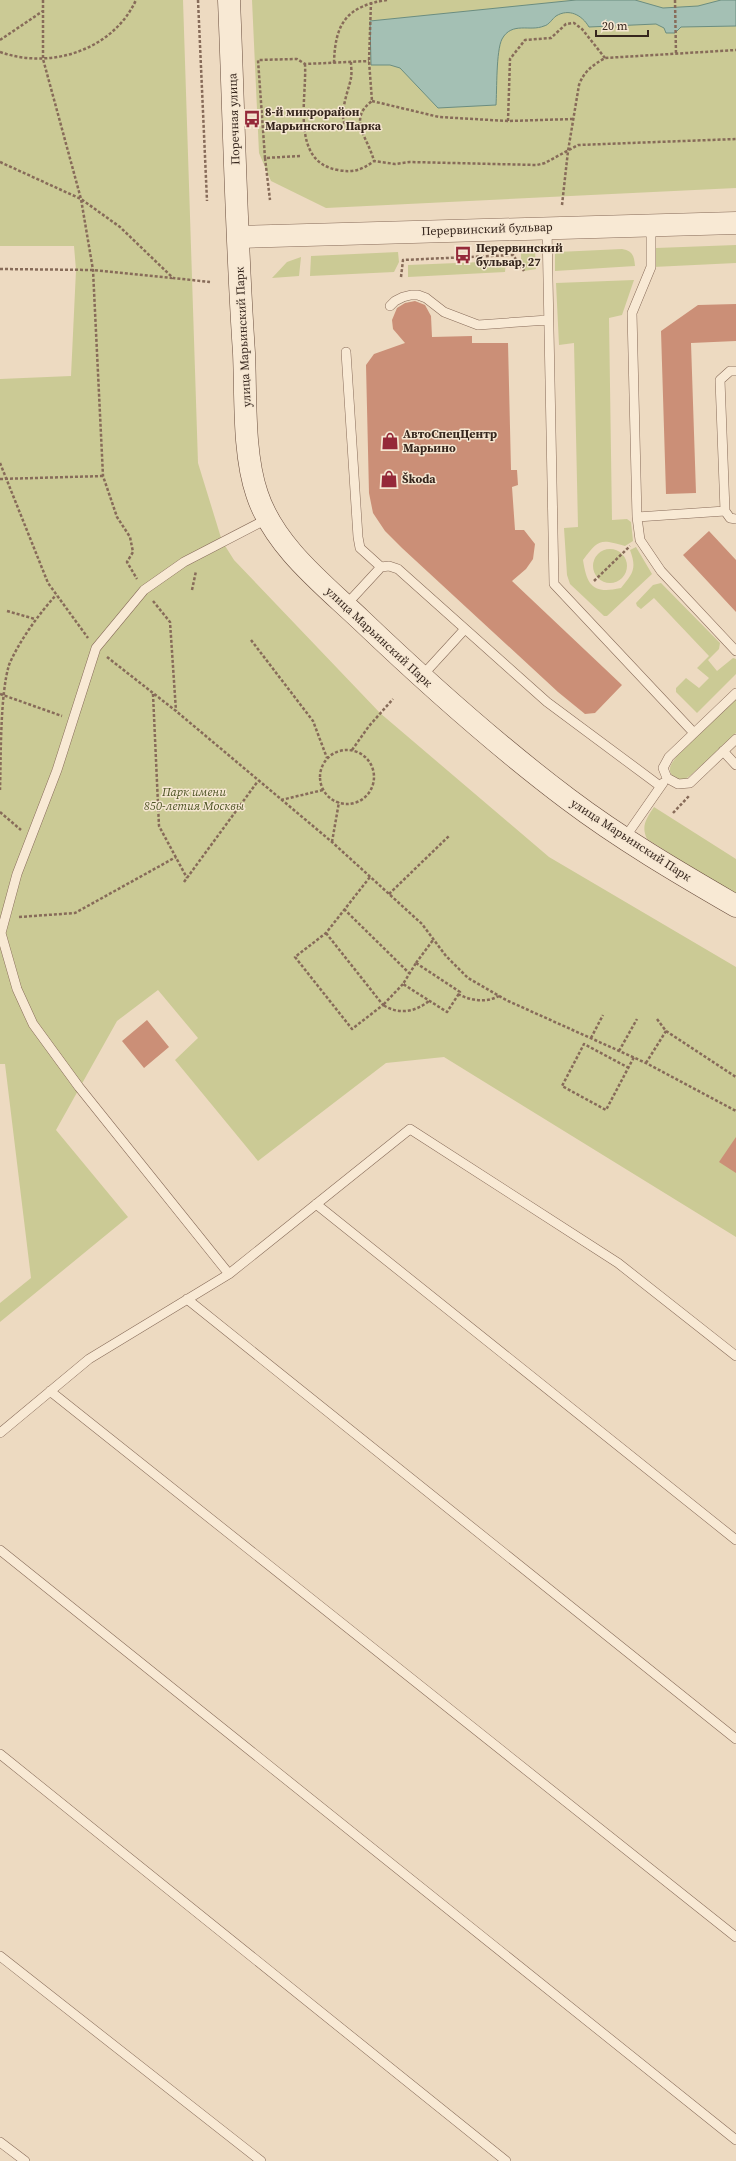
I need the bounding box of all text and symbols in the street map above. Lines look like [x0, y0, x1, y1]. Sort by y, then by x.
scale bar [596, 12, 648, 38]
text: 20 m [602, 18, 628, 34]
street label: Поречная улица [224, 72, 244, 165]
place label: 8-й микрорайон Марьинского Парка [265, 104, 382, 134]
bus stop icon: 8-й микрорайон Марьинского Парка [242, 109, 262, 129]
street label: Перервинский бульвар [421, 219, 553, 239]
place label: Перервинский бульвар, 27 [476, 240, 563, 270]
bus stop icon: Перервинский бульвар, 27 [453, 245, 473, 265]
street label: улица Марьинский Парк [231, 266, 255, 408]
place label: АвтоСпецЦентр Марьино [403, 426, 497, 456]
shop icon: АвтоСпецЦентр Марьино [380, 431, 400, 451]
shop icon: Škoda [379, 469, 399, 489]
place label: Škoda [402, 471, 436, 487]
street label: улица Марьинский Парк [322, 583, 436, 691]
park label: Парк имени 850-летия Москвы [144, 784, 245, 814]
street label: улица Марьинский Парк [568, 795, 695, 885]

